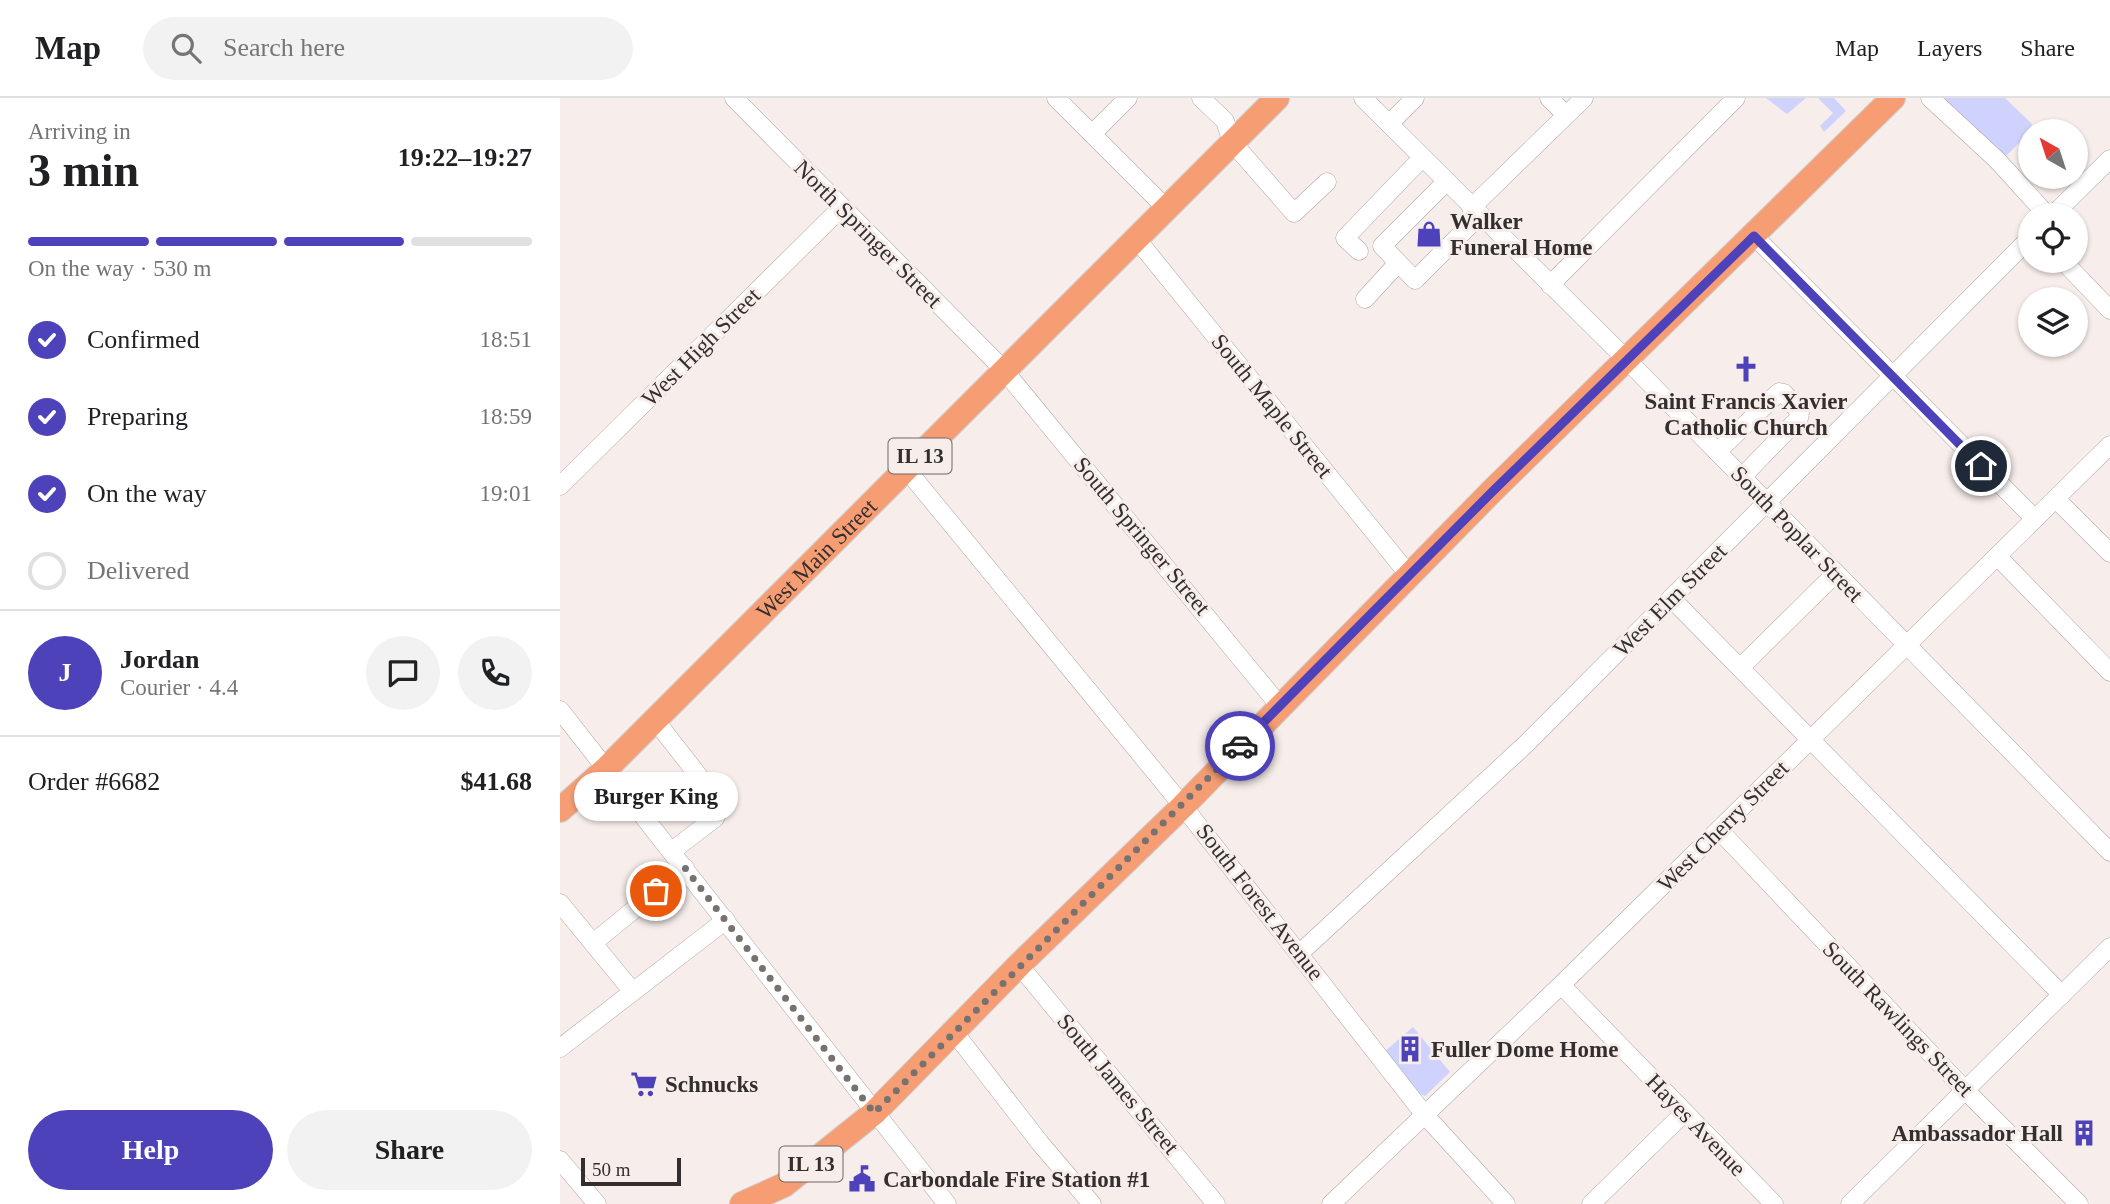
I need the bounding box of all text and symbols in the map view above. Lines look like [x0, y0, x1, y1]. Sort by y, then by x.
search box [143, 17, 633, 80]
icon: search [167, 29, 205, 67]
text: Map [35, 30, 101, 66]
text: Search here [223, 33, 345, 62]
text: Map [1835, 35, 1879, 61]
text: Layers [1917, 35, 1982, 61]
text: Share [2020, 35, 2075, 61]
text: Arriving in [28, 119, 131, 144]
north arrow [2018, 119, 2088, 189]
map controls [2018, 119, 2088, 357]
text: 19:22–19:27 [398, 143, 532, 172]
text: 3 min [28, 145, 139, 196]
street label: North Springer Street [789, 155, 947, 313]
button: locate [2018, 203, 2088, 273]
place label: Walker Funeral Home [1450, 209, 1592, 260]
shop icon: Walker Funeral Home [1414, 219, 1444, 249]
text: On the way · 530 m [28, 256, 211, 281]
street label: West High Street [637, 282, 766, 411]
button: layers [2018, 287, 2088, 357]
icon: check [28, 321, 66, 359]
text: Confirmed [87, 325, 200, 354]
text: 18:51 [480, 327, 532, 352]
street label: South Maple Street [1206, 329, 1338, 483]
church icon: Saint Francis Xavier Catholic Church [1731, 354, 1761, 384]
place label: Saint Francis Xavier Catholic Church [1644, 389, 1848, 440]
icon: check [28, 398, 66, 436]
text: Preparing [87, 402, 188, 431]
text: 18:59 [480, 404, 532, 429]
pin [1951, 436, 2011, 496]
road number: IL 13 [888, 438, 952, 474]
icon: home [1962, 447, 2000, 485]
street label: South Springer Street [1069, 452, 1216, 620]
street label: South Poplar Street [1726, 461, 1869, 607]
icon: check [28, 475, 66, 513]
text: On the way [87, 479, 207, 508]
text: 19:01 [480, 481, 532, 506]
street label: West Main Street [751, 493, 882, 624]
street label: West Elm Street [1609, 538, 1732, 661]
text: Delivered [87, 556, 190, 585]
button: chat [366, 636, 440, 710]
button: phone [458, 636, 532, 710]
text: Jordan [120, 645, 199, 674]
text: J [59, 658, 72, 687]
text: Courier · 4.4 [120, 675, 238, 700]
courier [1205, 711, 1275, 781]
icon: car [1221, 727, 1259, 765]
street label: West Cherry Street [1652, 755, 1794, 897]
text: Order #6682 [28, 767, 160, 796]
text: $41.68 [461, 767, 532, 796]
callout: Burger King [574, 772, 738, 821]
text: Burger King [594, 784, 718, 809]
street label: South Forest Avenue [1191, 819, 1329, 985]
pin [626, 861, 686, 921]
icon: bag [637, 872, 675, 910]
street label: South Rawlings Street [1818, 936, 1979, 1102]
street label: South James Street [1052, 1009, 1184, 1160]
building icon: Fuller Dome Home [1395, 1034, 1425, 1064]
place label: Fuller Dome Home [1431, 1037, 1618, 1062]
supermarket icon: Schnucks [629, 1069, 659, 1099]
street label: Hayes Avenue [1641, 1069, 1751, 1181]
place label: Schnucks [665, 1072, 758, 1097]
button: Help [28, 1110, 273, 1190]
button: Share [287, 1110, 532, 1190]
building icon: Ambassador Hall [2069, 1118, 2099, 1148]
place label: Ambassador Hall [1892, 1121, 2063, 1146]
road number: IL 13 [779, 1146, 842, 1182]
scale bar [581, 1155, 681, 1187]
text: 50 m [592, 1159, 631, 1180]
public building icon: Carbondale Fire Station #1 [847, 1164, 877, 1194]
place label: Carbondale Fire Station #1 [883, 1167, 1150, 1192]

